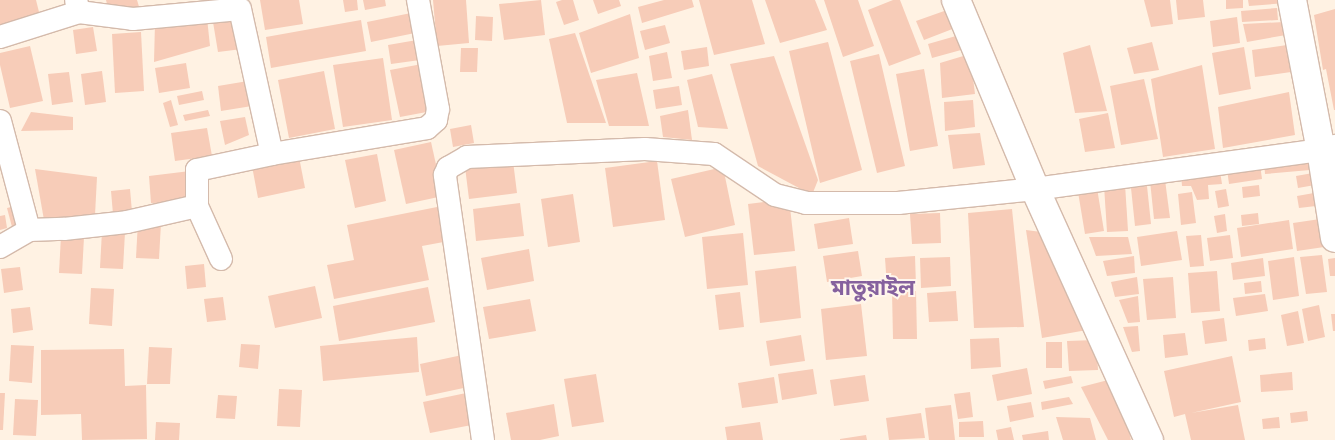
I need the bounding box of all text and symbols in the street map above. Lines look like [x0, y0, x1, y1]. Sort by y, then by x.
district label: মাতুয়াইল [831, 277, 915, 303]

